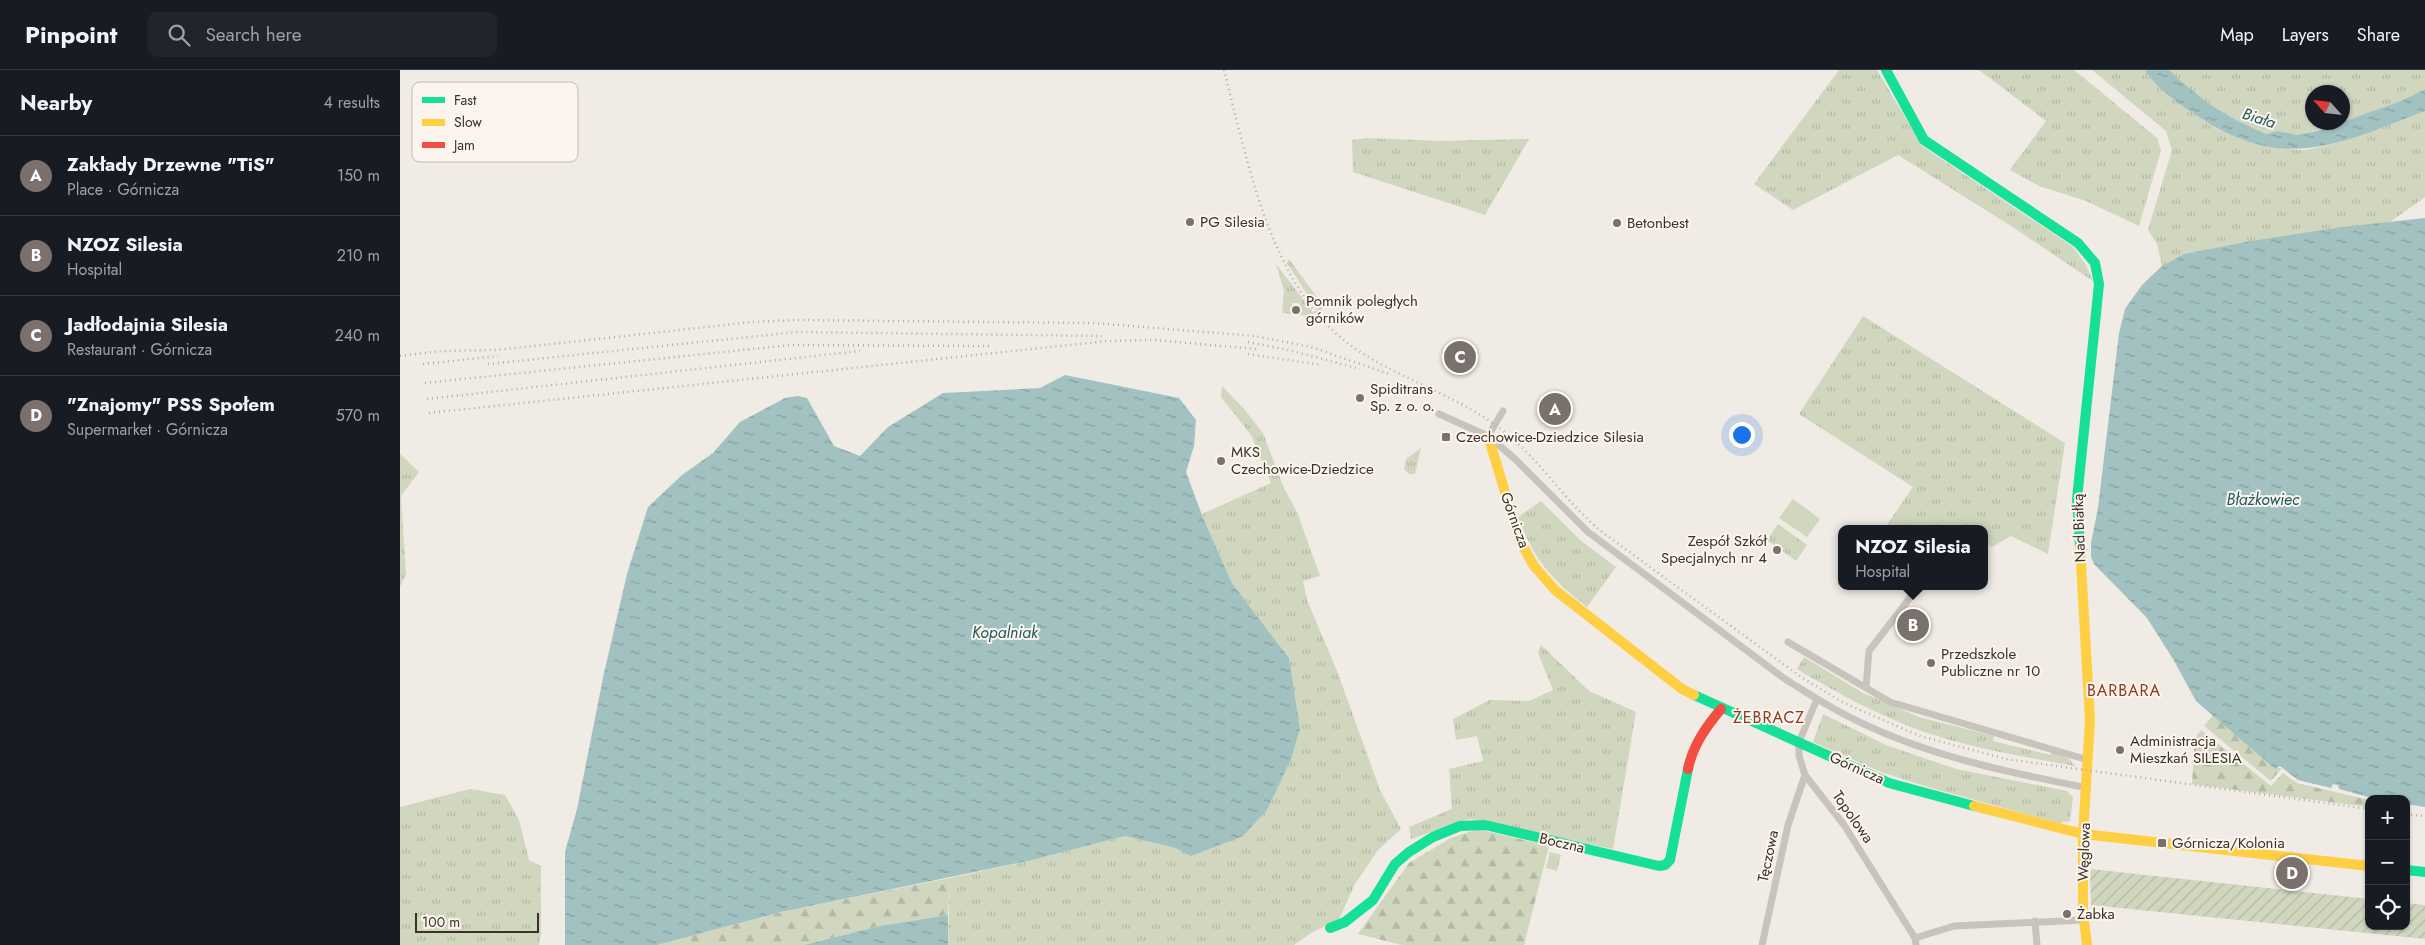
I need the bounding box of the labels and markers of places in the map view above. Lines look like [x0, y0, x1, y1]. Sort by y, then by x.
place label: PG Silesia [1200, 211, 1265, 233]
place label: Betonbest [1627, 212, 1689, 234]
marker: PG Silesia [1184, 216, 1196, 228]
marker: Betonbest [1611, 217, 1623, 229]
place label: Pomnik poległych górników [1306, 290, 1418, 329]
marker: Pomnik poległych górników [1290, 304, 1302, 316]
pin: C [1444, 338, 1476, 376]
place label: Spiditrans Sp. z o. o. [1370, 378, 1435, 417]
pin: A [1539, 390, 1571, 428]
marker: Spiditrans Sp. z o. o. [1354, 392, 1366, 404]
place label: Czechowice-Dziedzice Silesia [1456, 426, 1644, 448]
marker: Czechowice-Dziedzice Silesia [1440, 431, 1452, 443]
place label: MKS Czechowice-Dziedzice [1231, 441, 1374, 480]
marker: MKS Czechowice-Dziedzice [1215, 455, 1227, 467]
place label: Zespół Szkół Specjalnych nr 4 [1661, 530, 1768, 569]
marker: Zespół Szkół Specjalnych nr 4 [1771, 544, 1783, 556]
pin: B [1897, 606, 1929, 644]
place label: Przedszkole Publiczne nr 10 [1941, 643, 2040, 682]
marker: Przedszkole Publiczne nr 10 [1925, 657, 1937, 669]
place label: Administracja Mieszkań SILESIA [2130, 730, 2242, 769]
marker: Administracja Mieszkań SILESIA [2114, 744, 2126, 756]
place label: Górnicza/Kolonia [2172, 832, 2285, 854]
marker: Górnicza/Kolonia [2156, 837, 2168, 849]
pin: D [2276, 854, 2308, 892]
place label: Żabka [2077, 903, 2115, 925]
marker: Żabka [2061, 908, 2073, 920]

